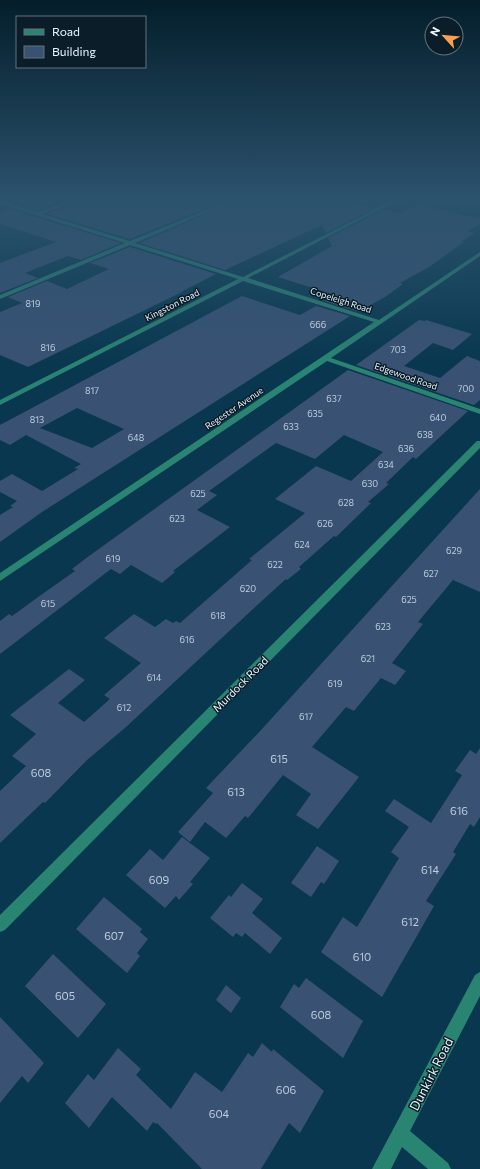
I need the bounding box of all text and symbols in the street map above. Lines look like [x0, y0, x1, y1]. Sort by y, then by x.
legend [16, 16, 146, 68]
north arrow [424, 16, 464, 56]
text: Road [52, 24, 80, 38]
text: N [427, 25, 442, 38]
text: Building [52, 44, 96, 58]
street label: Copeleigh Road [309, 285, 373, 315]
street label: Kingston Road [143, 287, 201, 323]
house number: 819 [26, 298, 40, 309]
house number: 666 [310, 319, 326, 330]
house number: 816 [41, 342, 55, 353]
house number: 703 [390, 344, 406, 355]
street label: Edgewood Road [373, 360, 439, 392]
house number: 700 [458, 383, 474, 394]
street label: Regester Avenue [203, 384, 265, 432]
house number: 817 [85, 385, 99, 396]
house number: 637 [326, 393, 342, 404]
house number: 635 [307, 408, 323, 419]
house number: 640 [430, 412, 446, 423]
house number: 813 [30, 414, 44, 425]
house number: 633 [283, 421, 299, 432]
house number: 638 [417, 429, 433, 440]
house number: 648 [128, 432, 144, 443]
house number: 636 [398, 443, 414, 454]
house number: 634 [378, 459, 395, 470]
house number: 630 [362, 478, 378, 489]
house number: 625 [190, 488, 206, 499]
house number: 628 [338, 497, 354, 508]
house number: 623 [169, 513, 185, 524]
house number: 626 [317, 518, 333, 529]
house number: 624 [294, 539, 310, 550]
house number: 629 [446, 545, 462, 556]
house number: 619 [106, 553, 120, 564]
house number: 622 [267, 559, 283, 570]
house number: 627 [423, 568, 439, 579]
house number: 620 [240, 583, 256, 594]
house number: 625 [401, 594, 417, 605]
house number: 615 [41, 598, 55, 609]
house number: 618 [211, 610, 225, 621]
house number: 623 [375, 621, 391, 632]
house number: 616 [180, 634, 194, 645]
house number: 621 [361, 653, 375, 664]
street label: Murdock Road [210, 654, 270, 714]
house number: 614 [147, 672, 162, 683]
house number: 619 [328, 678, 342, 689]
house number: 612 [117, 702, 131, 713]
house number: 617 [299, 711, 313, 722]
house number: 615 [270, 752, 288, 765]
house number: 608 [31, 766, 52, 779]
house number: 613 [227, 785, 245, 798]
house number: 616 [450, 804, 468, 817]
house number: 614 [421, 863, 439, 876]
house number: 609 [149, 873, 170, 886]
house number: 612 [401, 915, 419, 928]
house number: 607 [104, 929, 124, 942]
house number: 610 [353, 950, 371, 963]
house number: 605 [55, 989, 75, 1002]
house number: 608 [311, 1008, 332, 1021]
street label: Dunkirk Road [406, 1035, 456, 1113]
house number: 606 [276, 1083, 297, 1096]
house number: 604 [209, 1107, 230, 1120]

